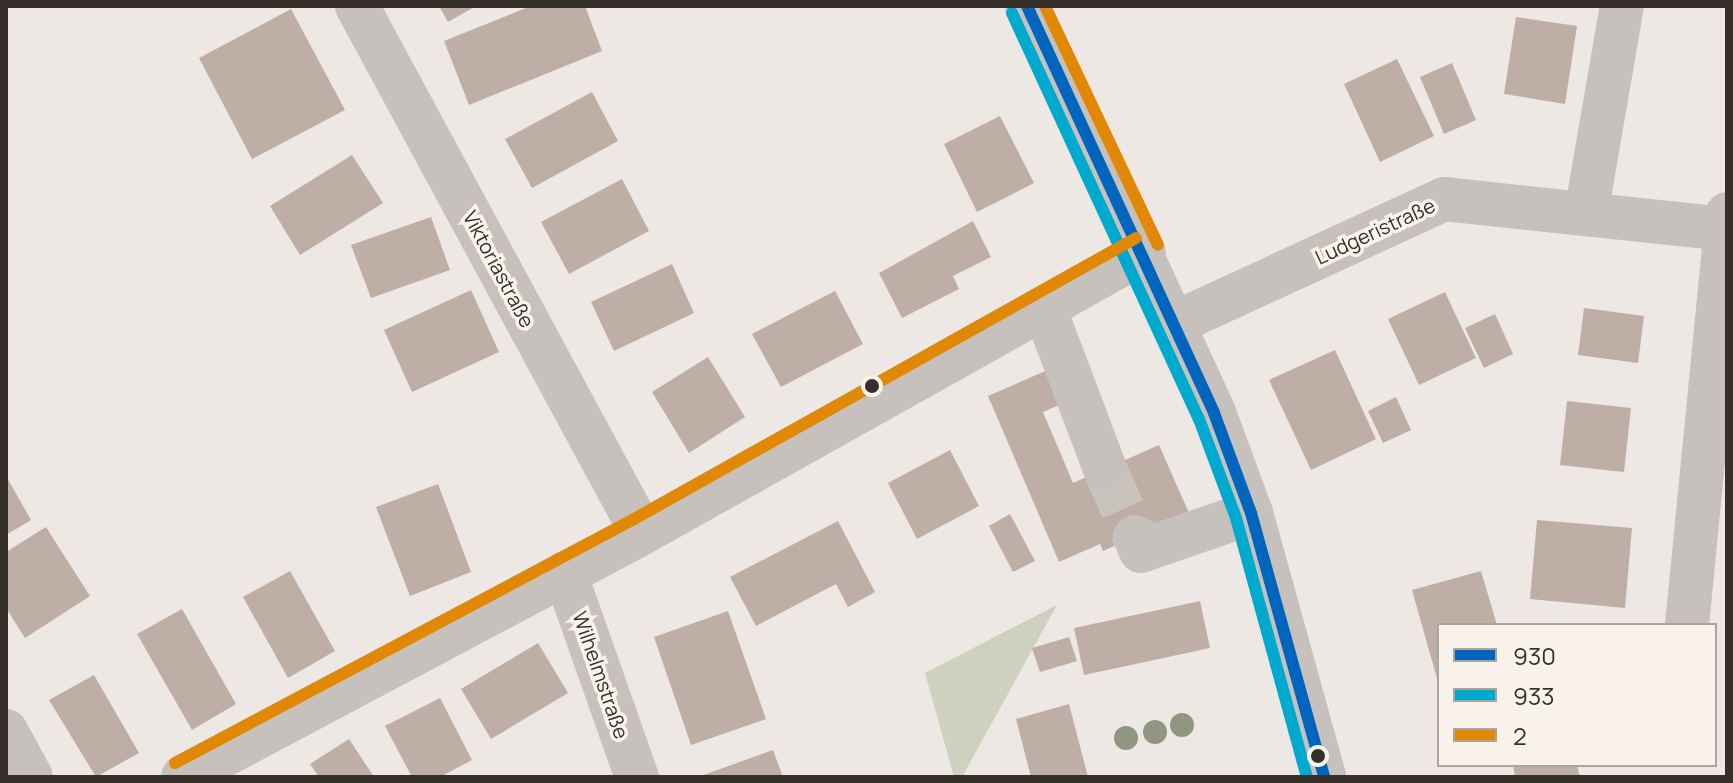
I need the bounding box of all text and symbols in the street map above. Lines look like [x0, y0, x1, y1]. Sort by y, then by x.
street label: Ludgeristraße [1311, 193, 1439, 269]
street label: Viktoriastraße [458, 207, 540, 331]
unlabelled marker [864, 378, 880, 394]
street label: Wilhelmstraße [568, 608, 634, 742]
legend [1437, 623, 1717, 767]
text: 930 [1513, 639, 1556, 672]
text: 933 [1513, 679, 1554, 712]
text: 2 [1513, 719, 1527, 752]
unlabelled marker [1310, 748, 1326, 764]

